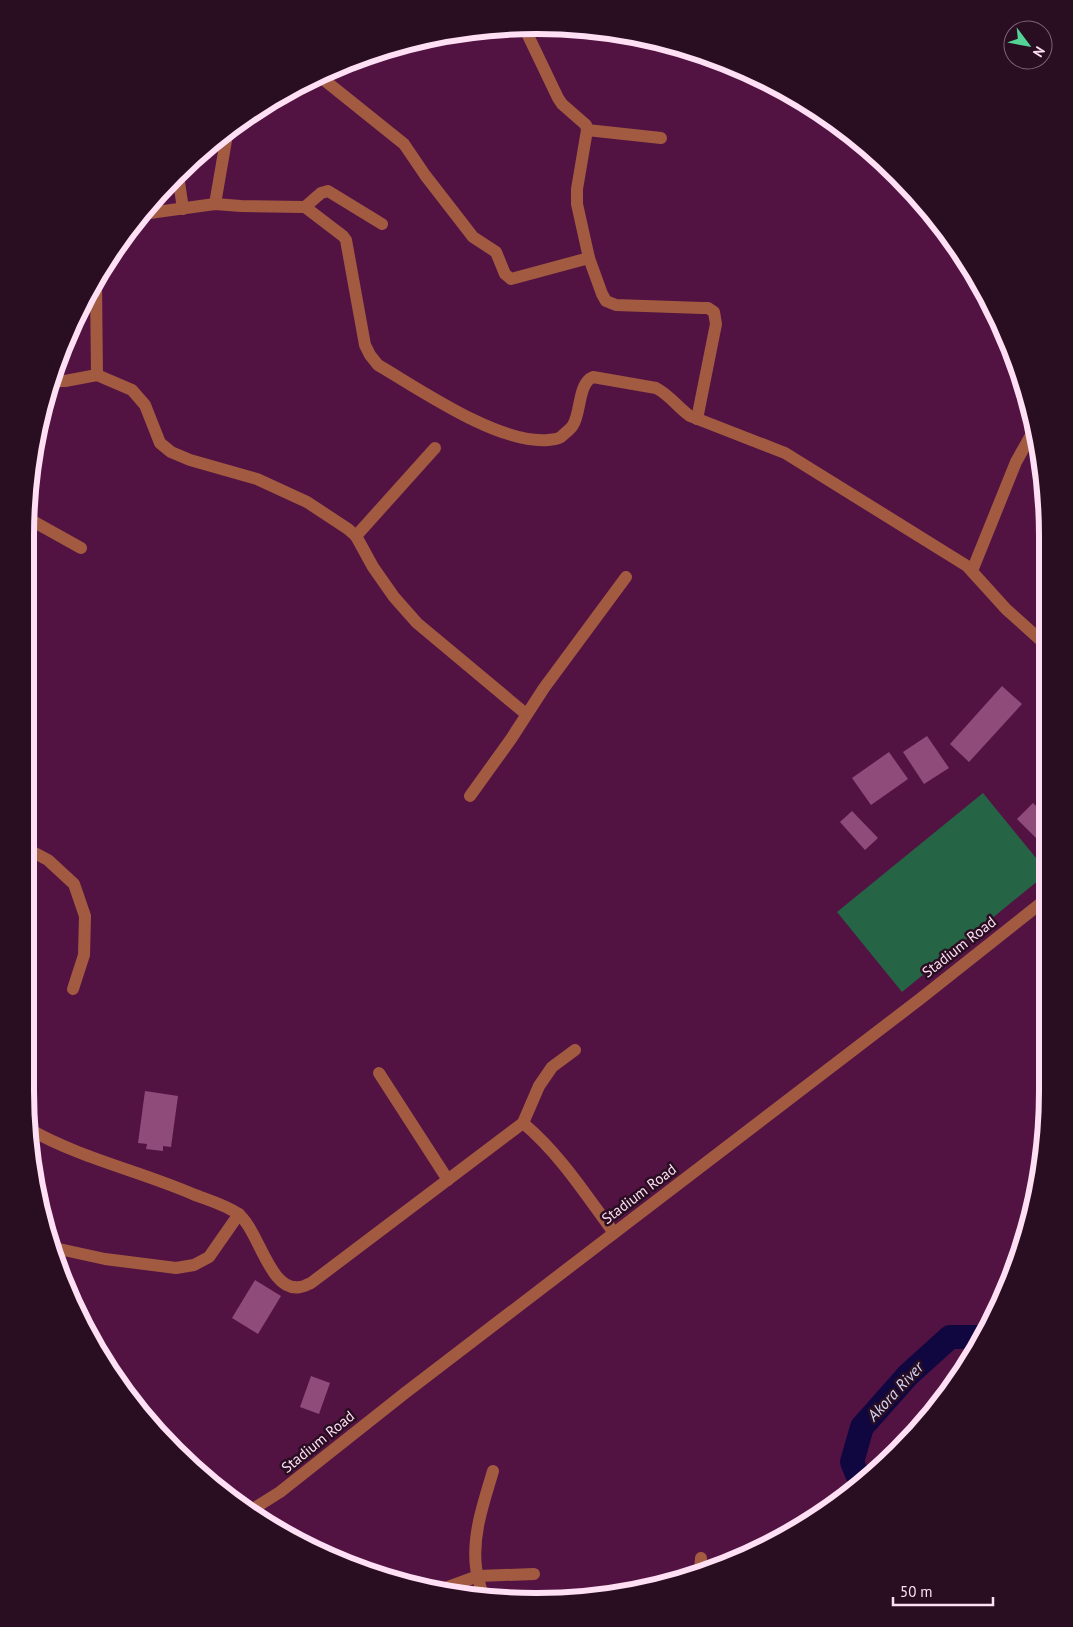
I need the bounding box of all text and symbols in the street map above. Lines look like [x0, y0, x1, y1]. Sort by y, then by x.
north arrow [1003, 20, 1053, 70]
text: N [1029, 43, 1049, 61]
street label: Stadium Road [918, 912, 999, 981]
street label: Stadium Road [598, 1159, 680, 1228]
water label: Akora River [862, 1356, 929, 1425]
street label: Stadium Road [277, 1406, 358, 1477]
scale bar [893, 1574, 993, 1606]
text: 50 m [900, 1582, 933, 1601]

